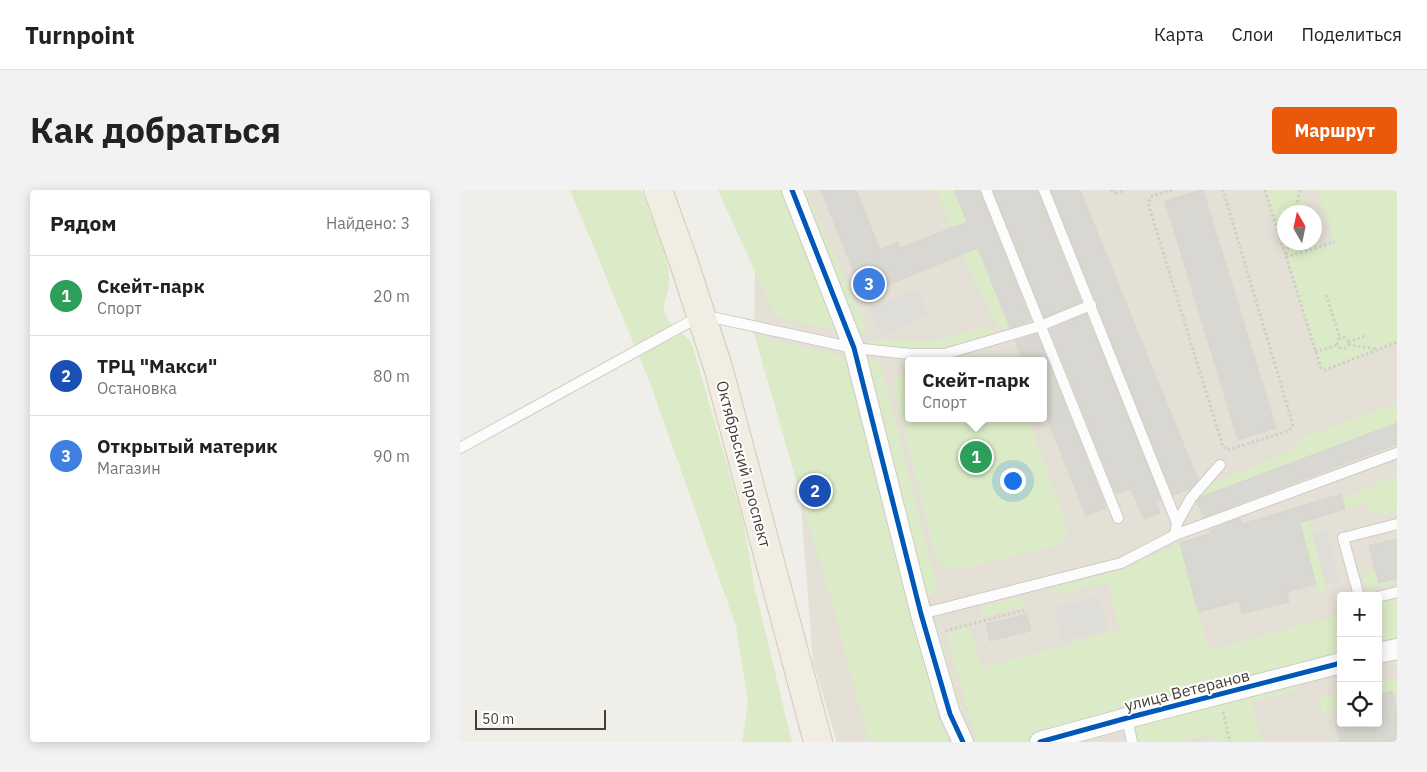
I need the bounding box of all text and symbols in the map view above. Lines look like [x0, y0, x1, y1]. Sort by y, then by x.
text: Turnpoint [25, 19, 135, 51]
text: Карта [1154, 23, 1204, 46]
text: Слои [1232, 23, 1274, 46]
text: Поделиться [1302, 23, 1402, 46]
text: Как добраться [30, 107, 281, 153]
button: Маршрут [1272, 107, 1397, 154]
north arrow [1277, 205, 1322, 250]
text: Рядом [50, 209, 117, 237]
text: Найдено: 3 [326, 213, 410, 233]
pin: 3 [853, 265, 885, 303]
text: Скейт-парк [97, 274, 205, 298]
text: 1 [61, 286, 71, 306]
text: 20 m [373, 286, 410, 306]
text: Спорт [97, 298, 142, 318]
text: ТРЦ "Макси" [97, 354, 217, 378]
popup [905, 357, 1047, 422]
text: 2 [61, 366, 71, 386]
text: 80 m [373, 366, 410, 386]
text: Скейт-парк [922, 368, 1030, 392]
text: Остановка [97, 378, 177, 398]
street label: Октябрьский проспект [712, 378, 776, 550]
text: Спорт [922, 392, 967, 412]
text: Открытый материк [97, 434, 278, 458]
pin: 1 [960, 438, 992, 476]
text: 3 [61, 446, 71, 466]
text: 90 m [373, 446, 410, 466]
text: Магазин [97, 458, 161, 478]
your location [1000, 468, 1026, 494]
pin: 2 [799, 472, 831, 510]
map controls [1337, 592, 1382, 727]
button: + [1337, 592, 1382, 637]
button: − [1337, 637, 1382, 682]
street label: улица Ветеранов [1122, 665, 1252, 715]
button: locate [1337, 682, 1382, 727]
scale bar [475, 707, 606, 730]
text: 50 m [482, 710, 514, 728]

